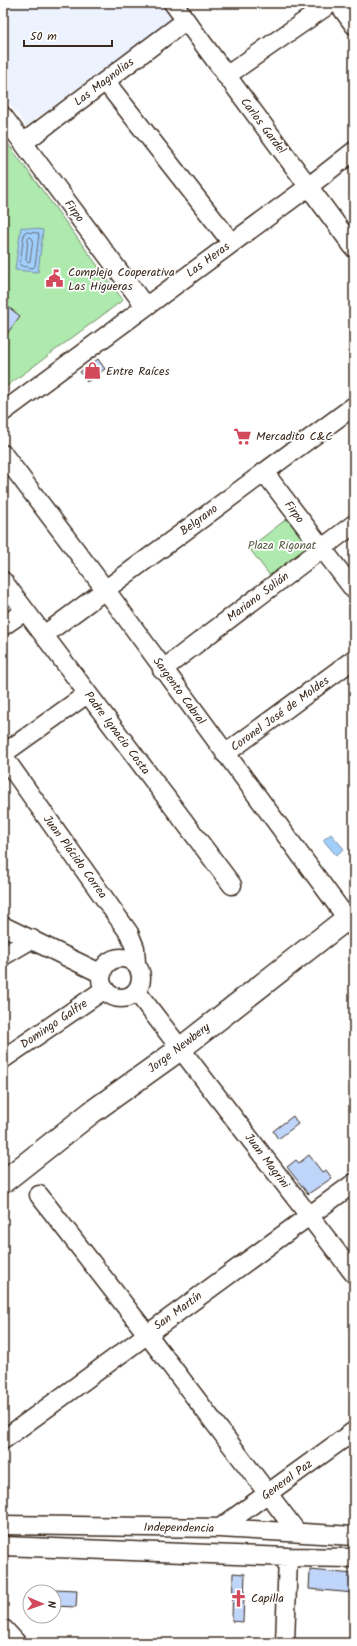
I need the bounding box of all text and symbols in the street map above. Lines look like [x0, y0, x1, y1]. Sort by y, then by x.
scale bar [24, 22, 112, 48]
text: 50 m [30, 27, 57, 46]
street label: Las Magnolias [70, 53, 138, 111]
street label: Carlos Gardel [235, 94, 291, 158]
street label: Firpo [59, 196, 89, 226]
street label: Las Heras [182, 238, 234, 282]
place label: Complejo Cooperativa Las Higueras [68, 263, 175, 296]
public building icon: Complejo Cooperativa Las Higueras [45, 269, 65, 289]
shop icon: Entre Raíces [83, 361, 103, 381]
place label: Entre Raíces [106, 362, 170, 381]
supermarket icon: Mercadito C&C [233, 426, 253, 446]
place label: Mercadito C&C [256, 427, 332, 446]
street label: Firpo [279, 497, 309, 527]
street label: Belgrano [176, 500, 222, 540]
park label: Plaza Rigonat [248, 536, 317, 555]
street label: Mariano Solián [223, 567, 293, 627]
street label: Sargento Cabral [148, 653, 210, 729]
street label: Coronel José de Moldes [227, 672, 333, 756]
street label: Padre Ignacio Costa [79, 687, 155, 779]
street label: Juan Plácido Correa [38, 811, 112, 903]
street label: Domingo Galfre [16, 994, 92, 1054]
street label: Jorge Newbery [144, 1018, 214, 1078]
street label: Juan Magrini [240, 1129, 295, 1194]
street label: San Martín [150, 1287, 206, 1335]
street label: General Paz [257, 1455, 317, 1505]
street label: Independencia [144, 1518, 215, 1538]
north arrow [22, 1584, 62, 1624]
church icon: Capilla [228, 1588, 248, 1608]
place label: Capilla [251, 1589, 284, 1608]
text: N [42, 1601, 60, 1608]

